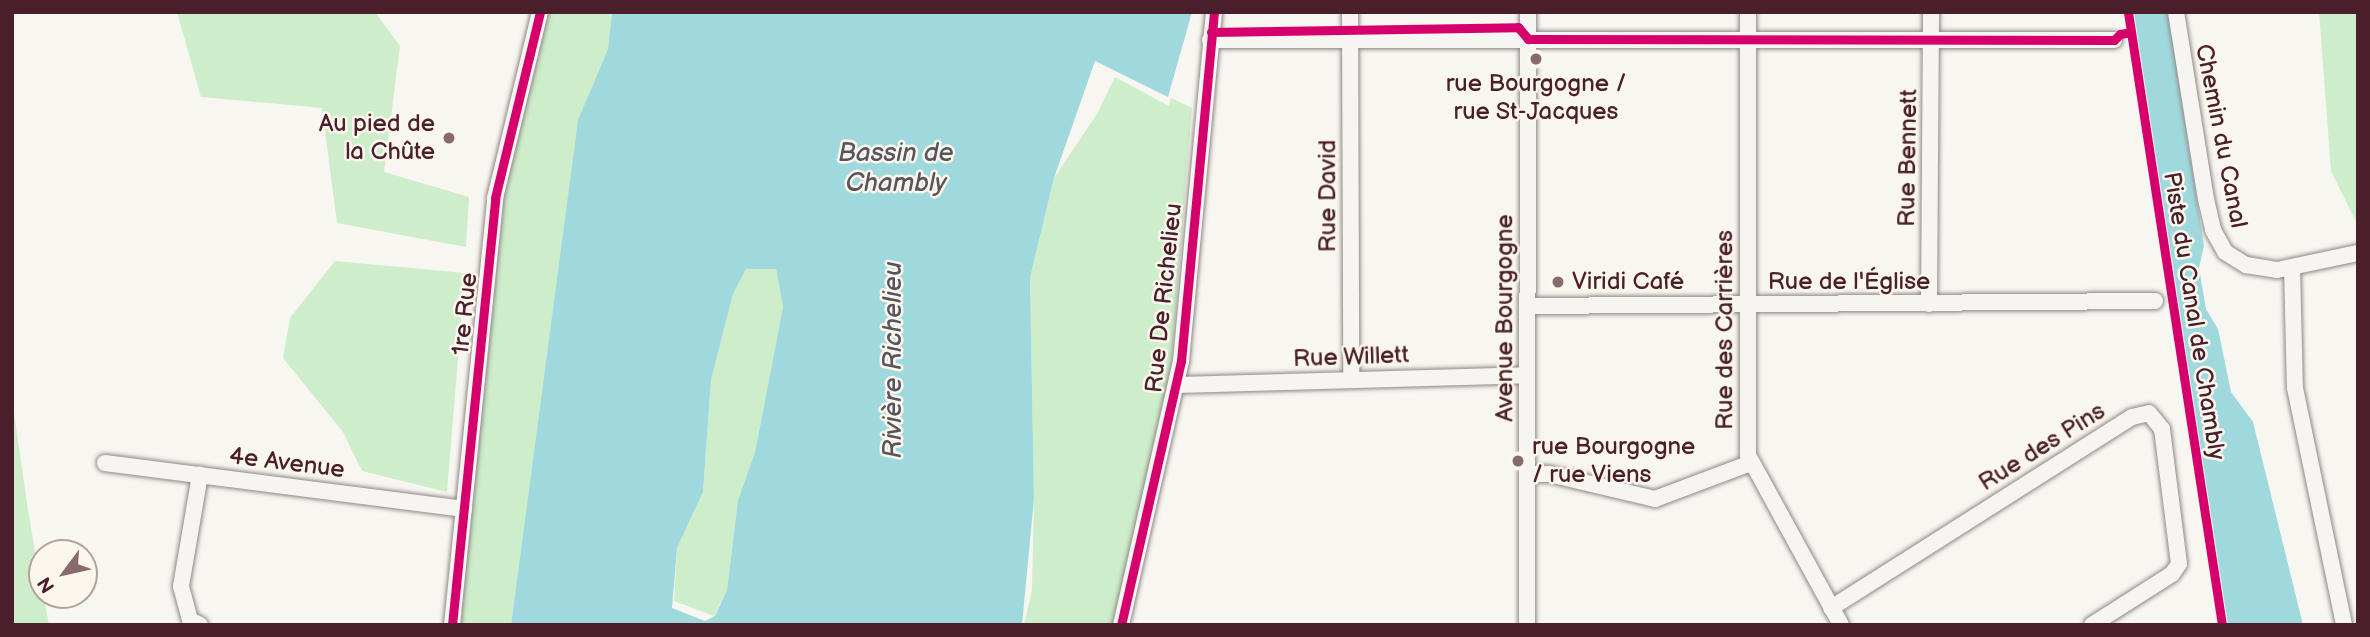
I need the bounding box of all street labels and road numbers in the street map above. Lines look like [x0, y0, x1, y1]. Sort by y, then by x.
street label: Chemin du Canal [2189, 42, 2253, 230]
street label: Rue Bennett [1892, 89, 1924, 227]
street label: Rue David [1314, 140, 1342, 252]
street label: Piste du Canal de Chambly [2157, 170, 2231, 462]
street label: Rue De Richelieu [1140, 202, 1188, 394]
street label: Avenue Bourgogne [1491, 214, 1519, 422]
street label: Rue des Carrières [1711, 230, 1739, 430]
street label: Rue de l'Église [1768, 268, 1930, 296]
street label: 1re Rue [446, 271, 484, 357]
street label: Rue Willett [1292, 341, 1410, 373]
street label: Rue des Pins [1973, 397, 2111, 497]
street label: 4e Avenue [228, 442, 346, 484]

